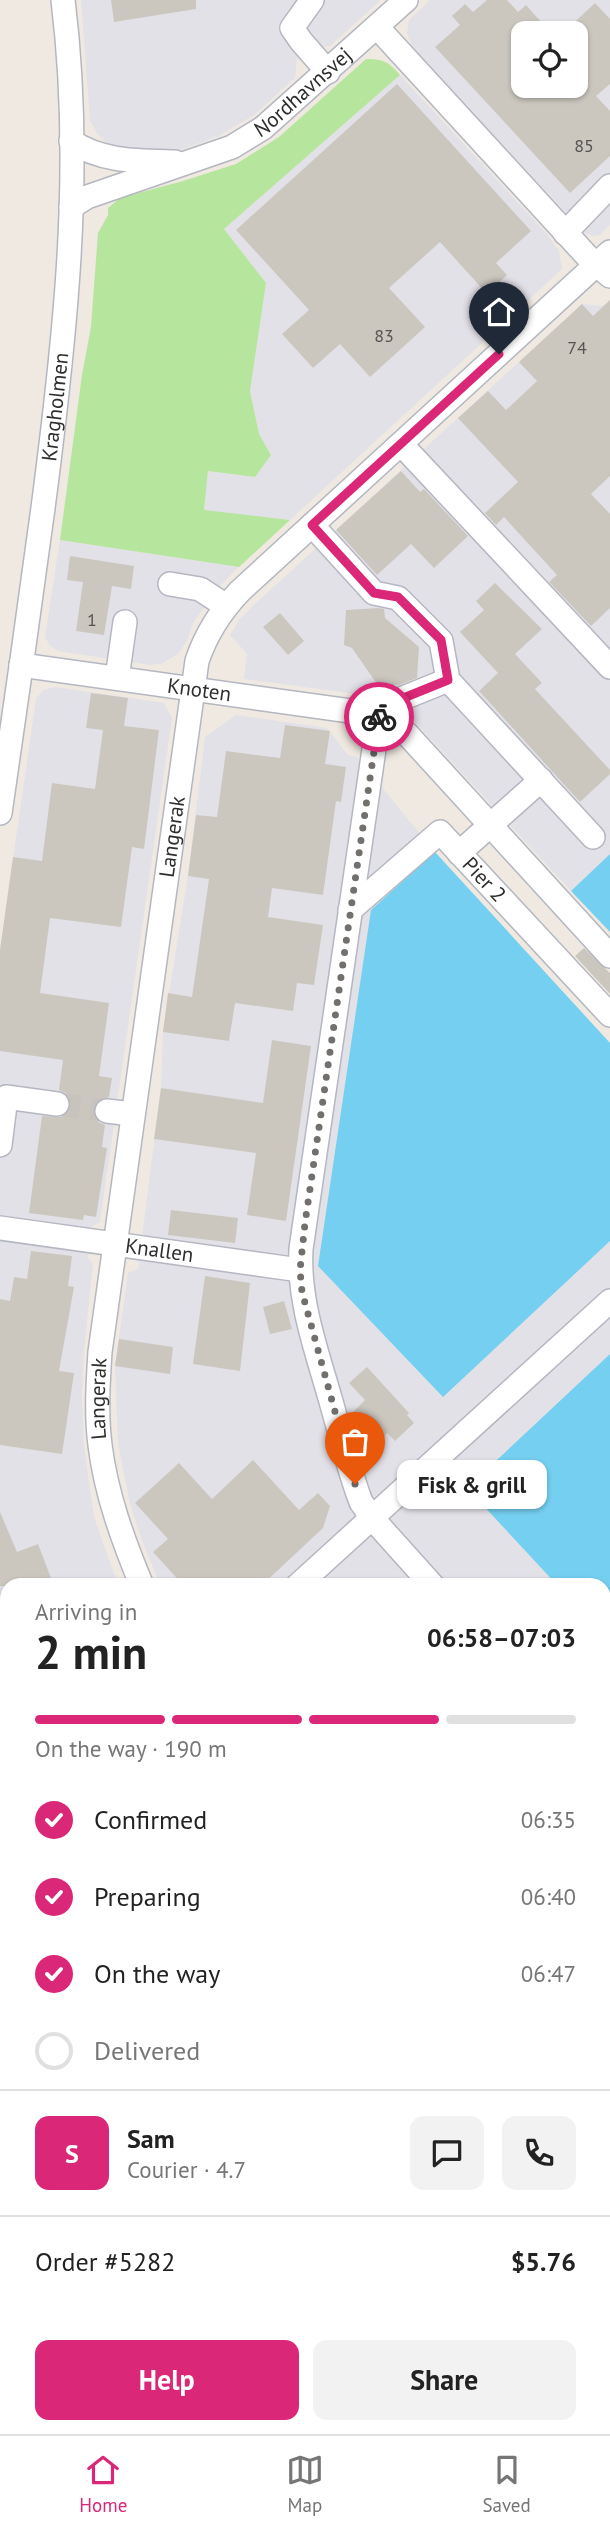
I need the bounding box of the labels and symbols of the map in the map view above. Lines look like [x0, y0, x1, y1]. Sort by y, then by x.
street label: Nordhavnsvej [249, 41, 357, 143]
house number: 85 [574, 134, 594, 157]
pin [469, 282, 529, 354]
house number: 83 [374, 324, 394, 347]
house number: 74 [567, 336, 587, 359]
street label: Kragholmen [35, 351, 74, 463]
house number: 1 [87, 608, 97, 631]
street label: Knoten [166, 672, 233, 707]
courier [344, 682, 414, 752]
street label: Langerak [153, 794, 191, 879]
street label: Pier 2 [457, 851, 512, 908]
street label: Knallen [124, 1232, 195, 1268]
street label: Langerak [84, 1357, 113, 1441]
pin [325, 1412, 385, 1484]
callout: Fisk & grill [397, 1460, 548, 1508]

